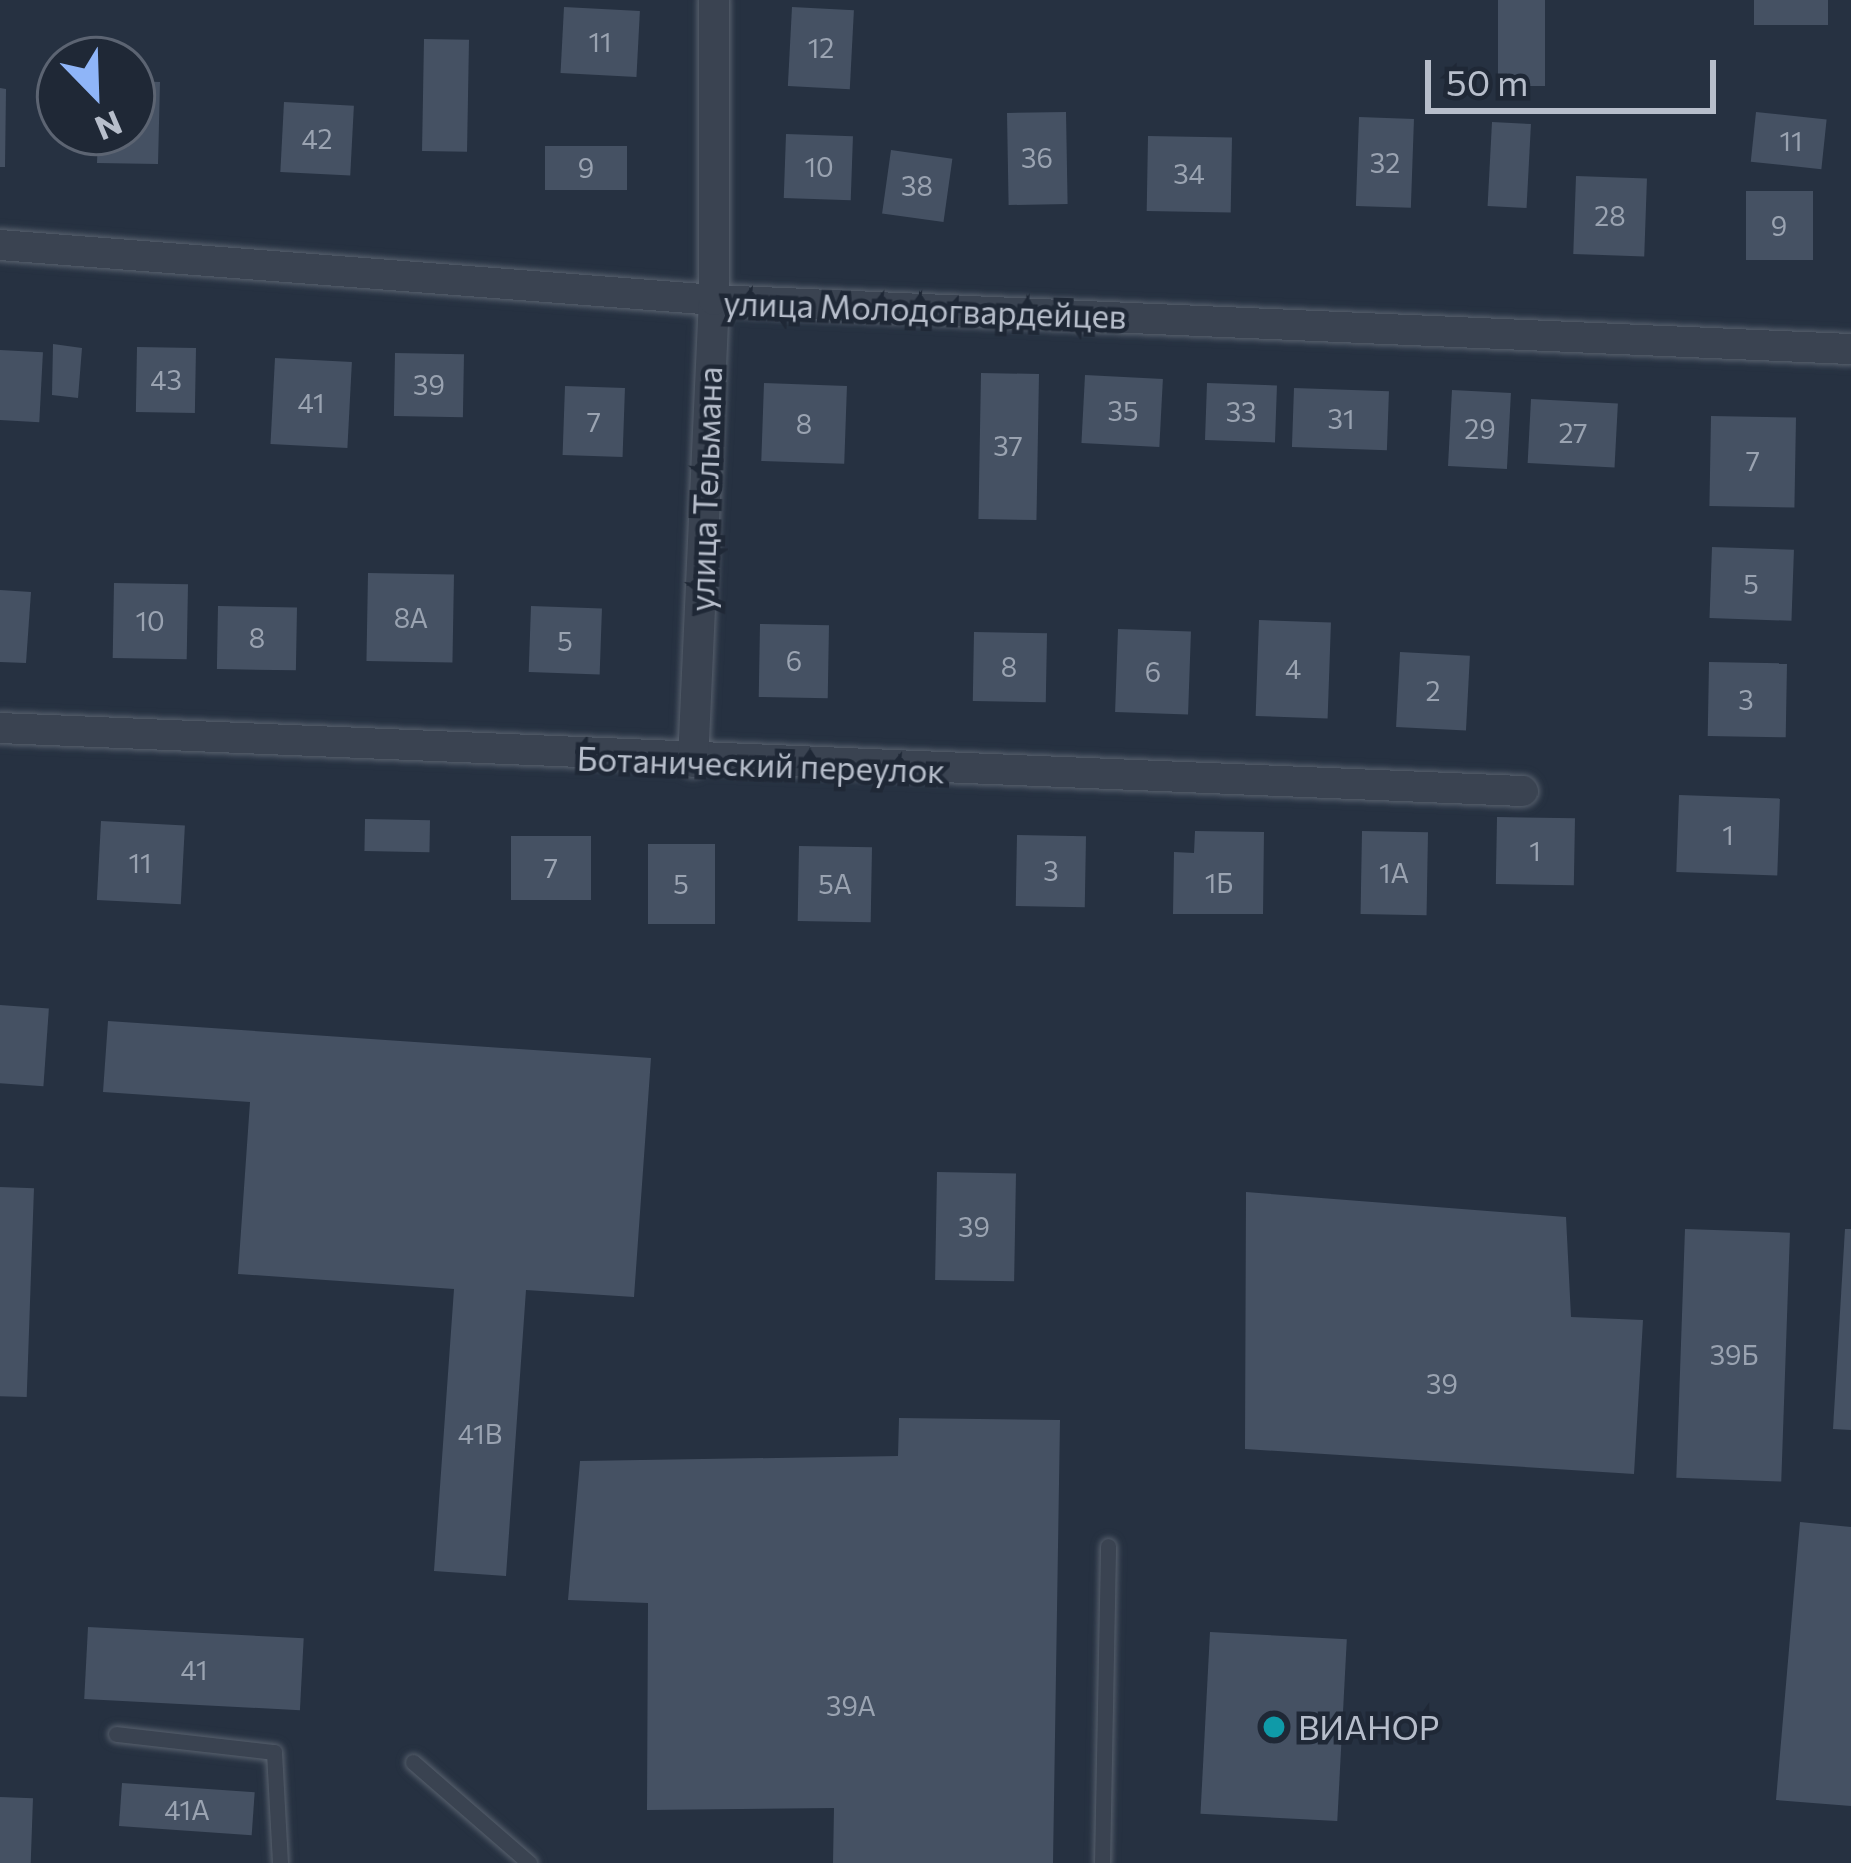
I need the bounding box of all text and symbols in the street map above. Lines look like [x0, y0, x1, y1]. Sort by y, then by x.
house number: 11 [588, 26, 612, 58]
house number: 12 [808, 32, 834, 64]
north arrow [36, 36, 156, 156]
scale bar [1431, 36, 1722, 110]
text: 50 m [1446, 59, 1528, 103]
text: N [90, 103, 128, 151]
house number: 42 [302, 123, 332, 155]
house number: 11 [1779, 125, 1803, 157]
house number: 36 [1021, 142, 1053, 174]
house number: 32 [1370, 147, 1400, 179]
house number: 10 [804, 151, 834, 183]
house number: 9 [578, 152, 594, 184]
house number: 34 [1173, 158, 1205, 190]
house number: 38 [901, 170, 933, 202]
house number: 28 [1594, 200, 1626, 232]
house number: 9 [1771, 210, 1787, 242]
street label: улица Молодогвардейцев [723, 282, 1127, 336]
house number: 43 [150, 364, 182, 396]
street label: улица Тельмана [681, 366, 729, 612]
house number: 39 [413, 369, 445, 401]
house number: 41 [298, 387, 324, 419]
house number: 35 [1108, 395, 1138, 427]
house number: 33 [1226, 396, 1256, 428]
house number: 31 [1328, 403, 1354, 435]
house number: 7 [587, 406, 601, 438]
house number: 8 [796, 408, 812, 440]
house number: 29 [1464, 413, 1496, 445]
house number: 27 [1558, 417, 1588, 449]
house number: 37 [993, 430, 1023, 462]
house number: 7 [1746, 445, 1760, 477]
house number: 5 [1743, 568, 1759, 600]
house number: 8А [394, 602, 428, 634]
house number: 10 [135, 605, 165, 637]
house number: 8 [249, 622, 265, 654]
house number: 5 [557, 625, 573, 657]
house number: 6 [786, 645, 802, 677]
house number: 8 [1001, 651, 1017, 683]
house number: 4 [1285, 653, 1301, 685]
house number: 6 [1145, 656, 1161, 688]
house number: 2 [1426, 675, 1440, 707]
house number: 3 [1738, 684, 1754, 716]
street label: Ботанический переулок [576, 738, 946, 790]
house number: 1 [1722, 819, 1734, 851]
house number: 1 [1529, 835, 1541, 867]
house number: 11 [128, 847, 152, 879]
house number: 7 [544, 852, 558, 884]
house number: 3 [1043, 855, 1059, 887]
house number: 1А [1379, 857, 1409, 889]
house number: 1Б [1205, 867, 1233, 899]
house number: 5 [673, 868, 689, 900]
house number: 5А [818, 868, 852, 900]
house number: 39 [958, 1211, 990, 1243]
house number: 39Б [1710, 1339, 1758, 1371]
house number: 39 [1426, 1368, 1458, 1400]
house number: 41В [458, 1418, 502, 1450]
house number: 41 [181, 1654, 207, 1686]
house number: 39А [826, 1690, 876, 1722]
place label: ВИАНОР [1298, 1707, 1439, 1747]
marker: ВИАНОР [1261, 1714, 1287, 1740]
house number: 41А [164, 1794, 210, 1826]

